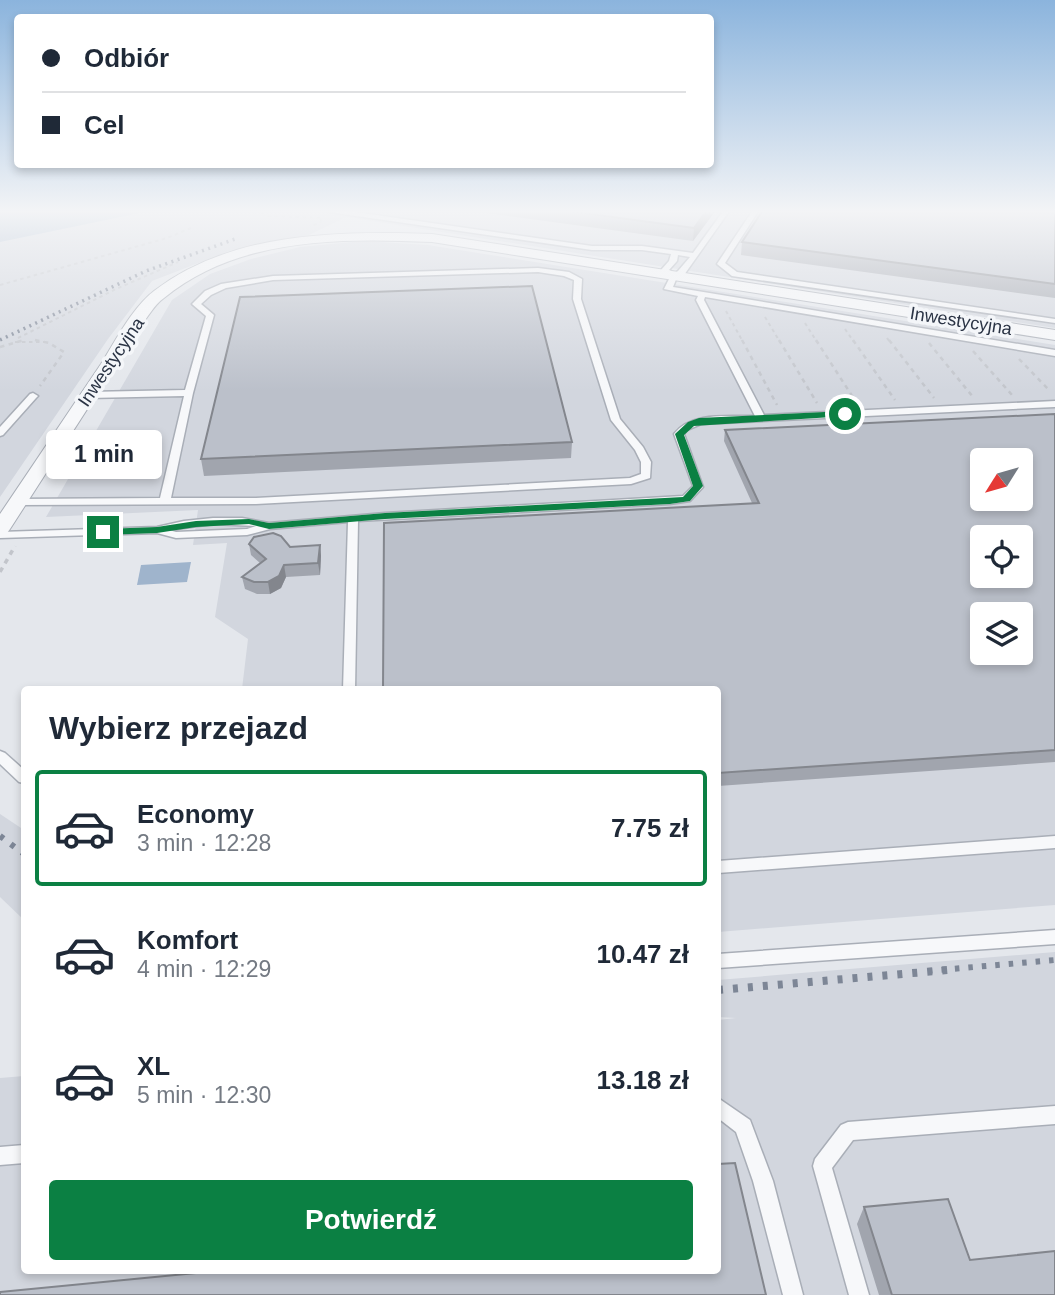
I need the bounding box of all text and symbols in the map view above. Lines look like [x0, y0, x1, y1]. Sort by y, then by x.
text: Odbiór [84, 43, 169, 73]
text: Cel [84, 110, 124, 140]
street label: Inwestycyjna [909, 303, 1014, 339]
street label: Inwestycyjna [74, 313, 149, 410]
route start [829, 398, 861, 430]
callout: 1 min [45, 430, 161, 480]
text: 1 min [74, 441, 134, 467]
north arrow [970, 448, 1032, 511]
map controls [970, 448, 1033, 665]
route end [87, 516, 119, 548]
button: locate [970, 525, 1033, 588]
button: layers [970, 602, 1033, 665]
text: Wybierz przejazd [49, 710, 308, 746]
icon: car [53, 797, 116, 860]
text: Economy [137, 799, 254, 829]
text: 7.75 zł [611, 813, 689, 843]
text: 3 min · 12:28 [137, 830, 271, 856]
icon: car [53, 923, 116, 986]
text: Komfort [137, 925, 238, 955]
text: 10.47 zł [596, 939, 689, 969]
text: 4 min · 12:29 [137, 956, 271, 982]
icon: car [53, 1049, 116, 1112]
text: XL [137, 1051, 170, 1081]
text: 13.18 zł [596, 1065, 689, 1095]
text: 5 min · 12:30 [137, 1082, 271, 1108]
button: Potwierdź [49, 1180, 693, 1260]

